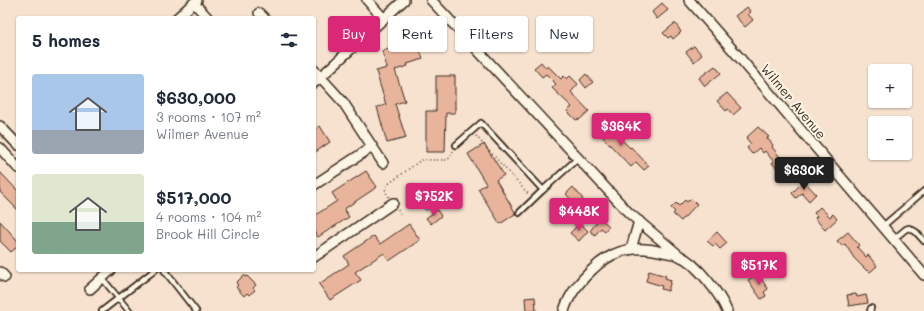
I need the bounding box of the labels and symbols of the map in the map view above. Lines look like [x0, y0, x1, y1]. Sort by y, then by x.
street label: Wilmer Avenue [758, 60, 830, 142]
pin: $364K [593, 113, 649, 147]
pin: $630K [776, 157, 832, 191]
pin: $752K [406, 183, 462, 217]
pin: $448K [551, 198, 607, 232]
pin: $517K [731, 252, 787, 286]

